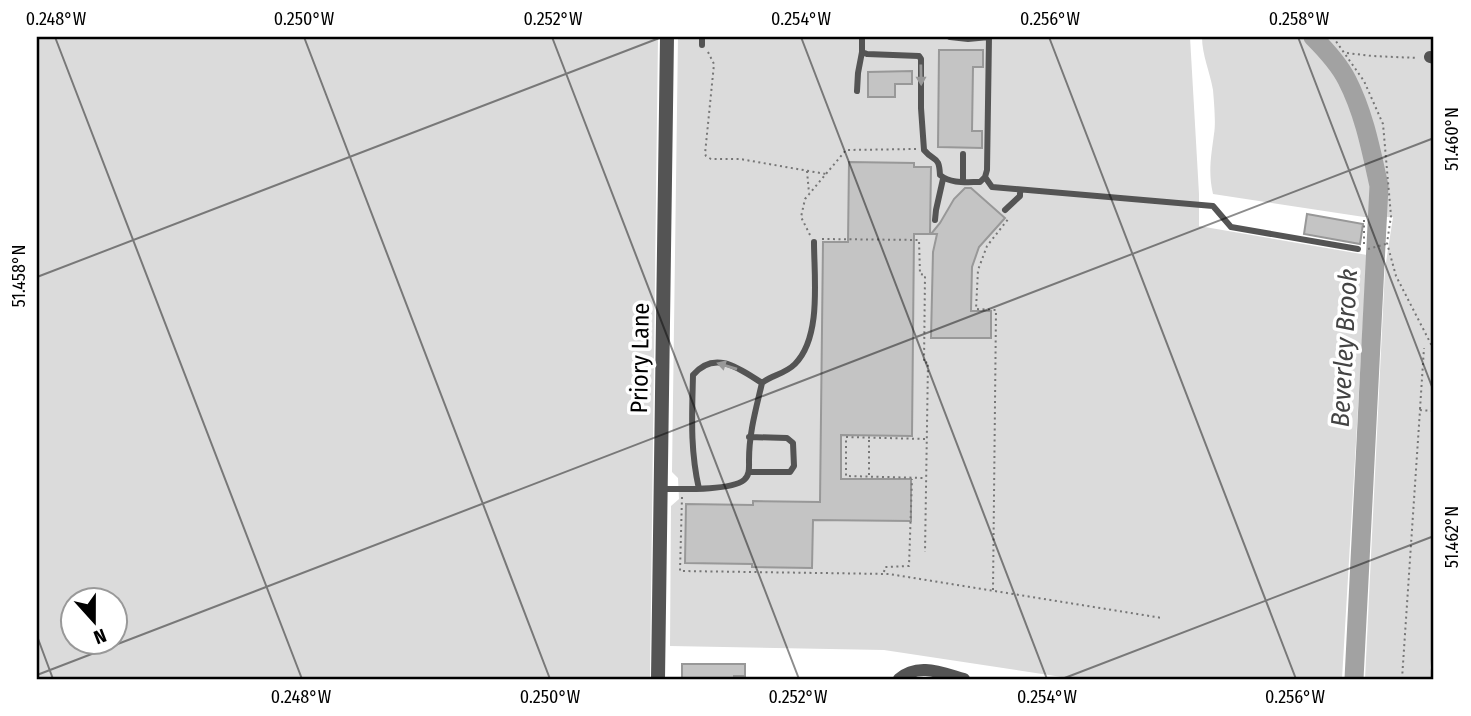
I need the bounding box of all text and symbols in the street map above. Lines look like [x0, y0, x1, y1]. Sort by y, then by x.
text: 0.248°W [26, 8, 87, 30]
text: 0.250°W [274, 8, 335, 30]
text: 0.252°W [523, 8, 583, 30]
text: 0.254°W [771, 8, 832, 30]
text: 0.256°W [1020, 8, 1081, 30]
text: 0.258°W [1269, 8, 1330, 30]
one-way arrow [915, 65, 927, 87]
text: 51.460°N [1441, 107, 1463, 171]
text: 51.458°N [8, 245, 30, 307]
water label: Beverley Brook [1325, 268, 1364, 428]
street label: Priory Lane [625, 302, 655, 414]
one-way arrow [716, 360, 737, 370]
text: 51.462°N [1441, 506, 1463, 568]
north arrow [60, 586, 130, 656]
text: N [90, 624, 109, 649]
text: 0.248°W [271, 686, 332, 708]
text: 0.250°W [520, 686, 581, 708]
text: 0.252°W [768, 686, 828, 708]
text: 0.254°W [1017, 686, 1078, 708]
text: 0.256°W [1265, 686, 1326, 708]

